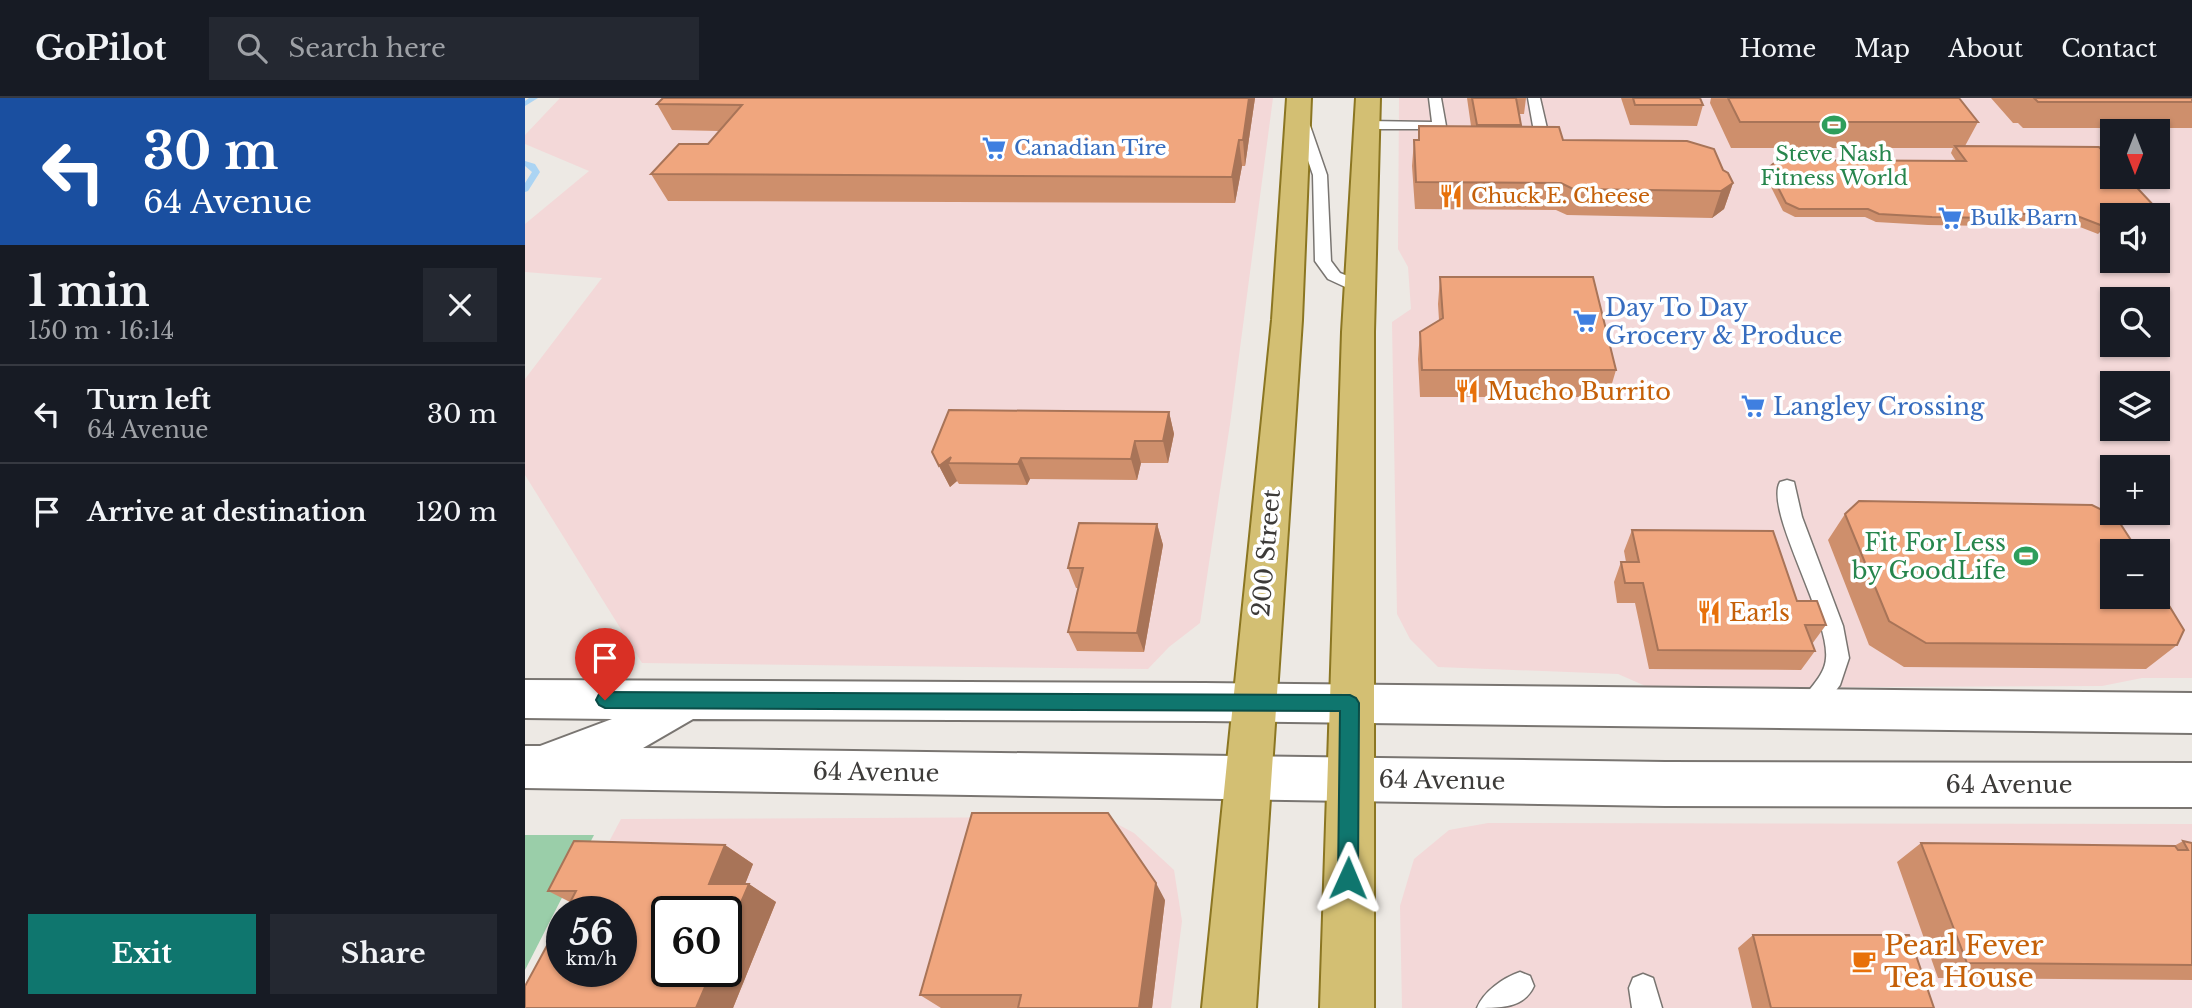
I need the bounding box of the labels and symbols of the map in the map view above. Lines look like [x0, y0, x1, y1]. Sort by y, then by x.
sports icon: Steve Nash Fitness World [1820, 111, 1848, 139]
north arrow [2100, 119, 2170, 189]
supermarket icon: Canadian Tire [980, 134, 1008, 162]
place label: Canadian Tire [1014, 135, 1167, 161]
place label: Steve Nash Fitness World [1760, 141, 1908, 191]
restaurant icon: Chuck E. Cheese [1437, 182, 1465, 210]
place label: Chuck E. Cheese [1471, 183, 1650, 209]
supermarket icon: Bulk Barn [1936, 204, 1964, 232]
place label: Bulk Barn [1970, 205, 2078, 231]
place label: Day To Day Grocery & Produce [1605, 293, 1843, 350]
supermarket icon: Day To Day Grocery & Produce [1571, 307, 1599, 335]
restaurant icon: Mucho Burrito [1453, 377, 1481, 405]
place label: Mucho Burrito [1487, 377, 1671, 406]
supermarket icon: Langley Crossing [1739, 392, 1767, 420]
place label: Langley Crossing [1773, 392, 1985, 421]
street label: 200 Street [1246, 488, 1286, 618]
place label: Fit For Less by GoodLife [1851, 528, 2006, 585]
sports icon: Fit For Less by GoodLife [2012, 542, 2040, 570]
restaurant icon: Earls [1695, 598, 1723, 626]
place label: Earls [1729, 598, 1790, 627]
pin [575, 628, 635, 700]
street label: 64 Avenue [812, 756, 940, 788]
street label: 64 Avenue [1378, 764, 1506, 796]
street label: 64 Avenue [1946, 770, 2072, 799]
position arrow [1311, 841, 1385, 915]
speed limit sign: 60 [651, 896, 742, 987]
place label: Pearl Fever Tea House [1884, 928, 2044, 995]
cafe icon: Pearl Fever Tea House [1850, 947, 1878, 975]

